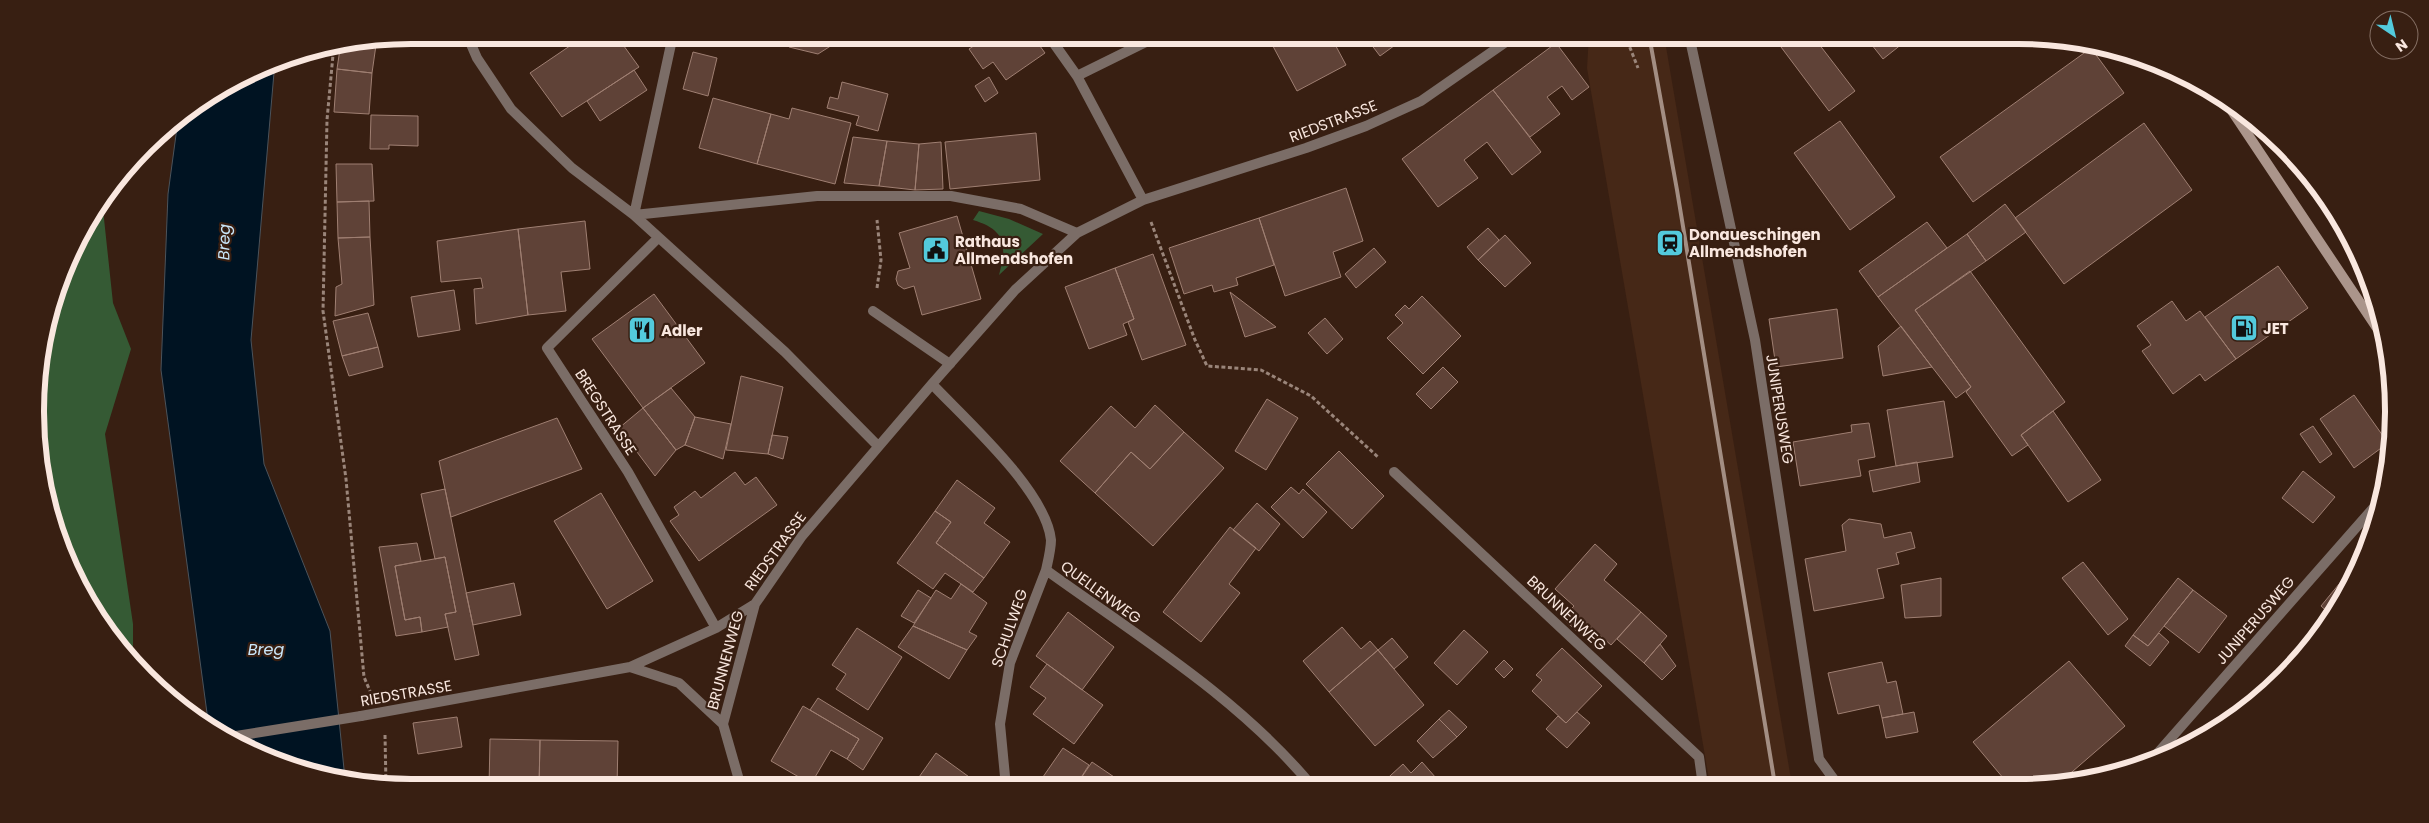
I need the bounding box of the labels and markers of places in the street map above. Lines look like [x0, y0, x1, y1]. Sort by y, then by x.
place label: Donaueschingen Allmendshofen [1689, 224, 1821, 262]
station icon: Donaueschingen Allmendshofen [1655, 228, 1685, 258]
place label: Rathaus Allmendshofen [955, 231, 1073, 269]
public building icon: Rathaus Allmendshofen [921, 235, 951, 265]
fuel station icon: JET [2229, 313, 2259, 343]
restaurant icon: Adler [627, 315, 657, 345]
place label: JET [2263, 318, 2289, 339]
place label: Adler [661, 320, 703, 341]

